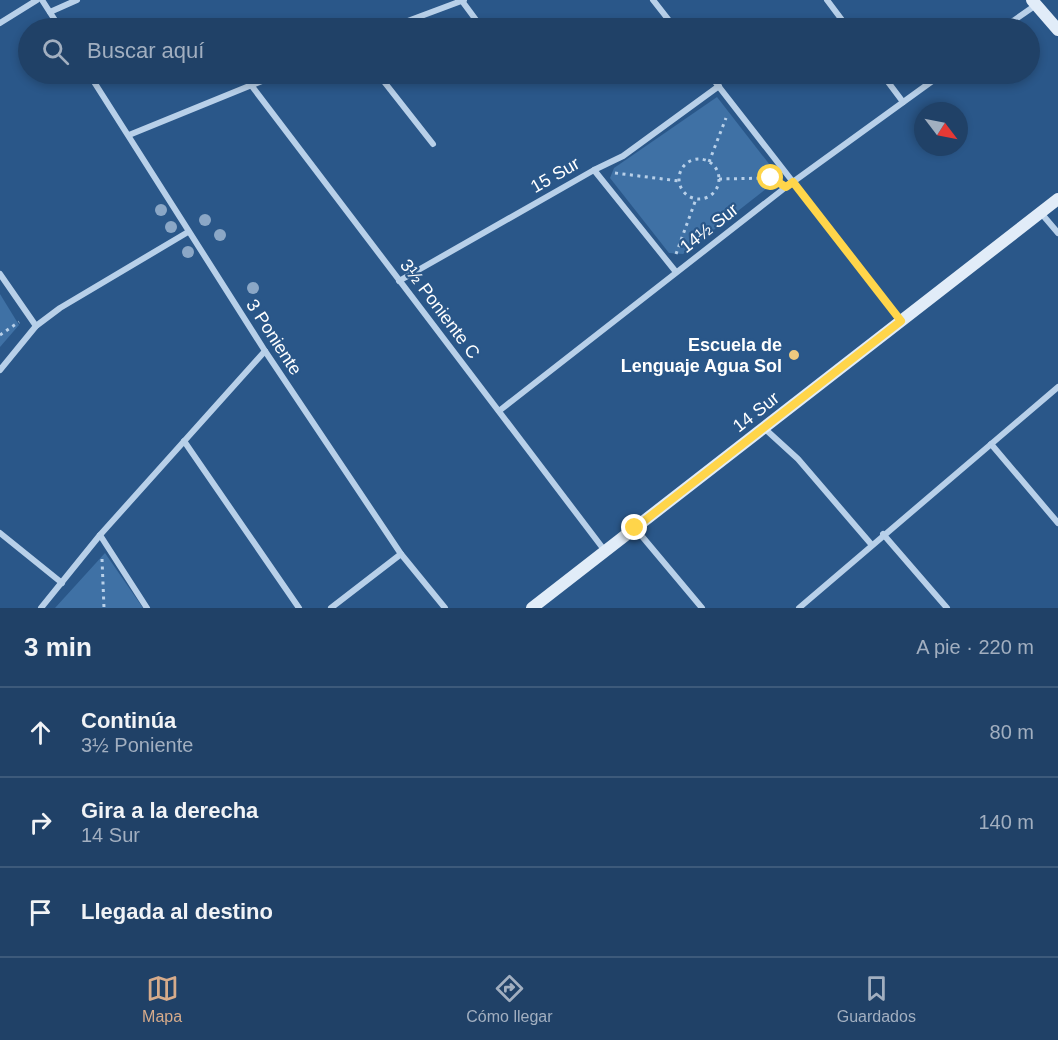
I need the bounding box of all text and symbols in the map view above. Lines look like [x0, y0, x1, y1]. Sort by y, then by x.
search box [18, 18, 1040, 84]
icon: search [39, 35, 72, 68]
text: Buscar aquí [87, 38, 204, 63]
north arrow [914, 102, 968, 156]
street label: 15 Sur [527, 153, 583, 197]
route start [757, 164, 783, 190]
street label: 14½ Sur [676, 199, 742, 257]
street label: 3½ Poniente C [396, 255, 484, 363]
street label: 3 Poniente [242, 295, 306, 379]
place label: Escuela de Lenguaje Agua Sol [621, 335, 782, 376]
marker: Escuela de Lenguaje Agua Sol [787, 348, 801, 362]
street label: 14 Sur [729, 388, 783, 436]
route end [621, 514, 647, 540]
text: 3 min [24, 632, 92, 662]
text: A pie · 220 m [916, 636, 1034, 658]
text: Continúa [81, 708, 176, 733]
icon: ahead [24, 716, 57, 749]
text: 80 m [990, 721, 1034, 743]
text: 3½ Poniente [81, 734, 193, 756]
text: Gira a la derecha [81, 798, 258, 823]
icon: right [24, 806, 57, 839]
text: 140 m [978, 811, 1034, 833]
text: 14 Sur [81, 824, 140, 846]
icon: arrive [24, 896, 57, 929]
text: Llegada al destino [81, 899, 273, 924]
tab: Mapa [142, 972, 182, 1026]
tab: Cómo llegar [466, 972, 553, 1026]
tab: Guardados [837, 972, 916, 1026]

